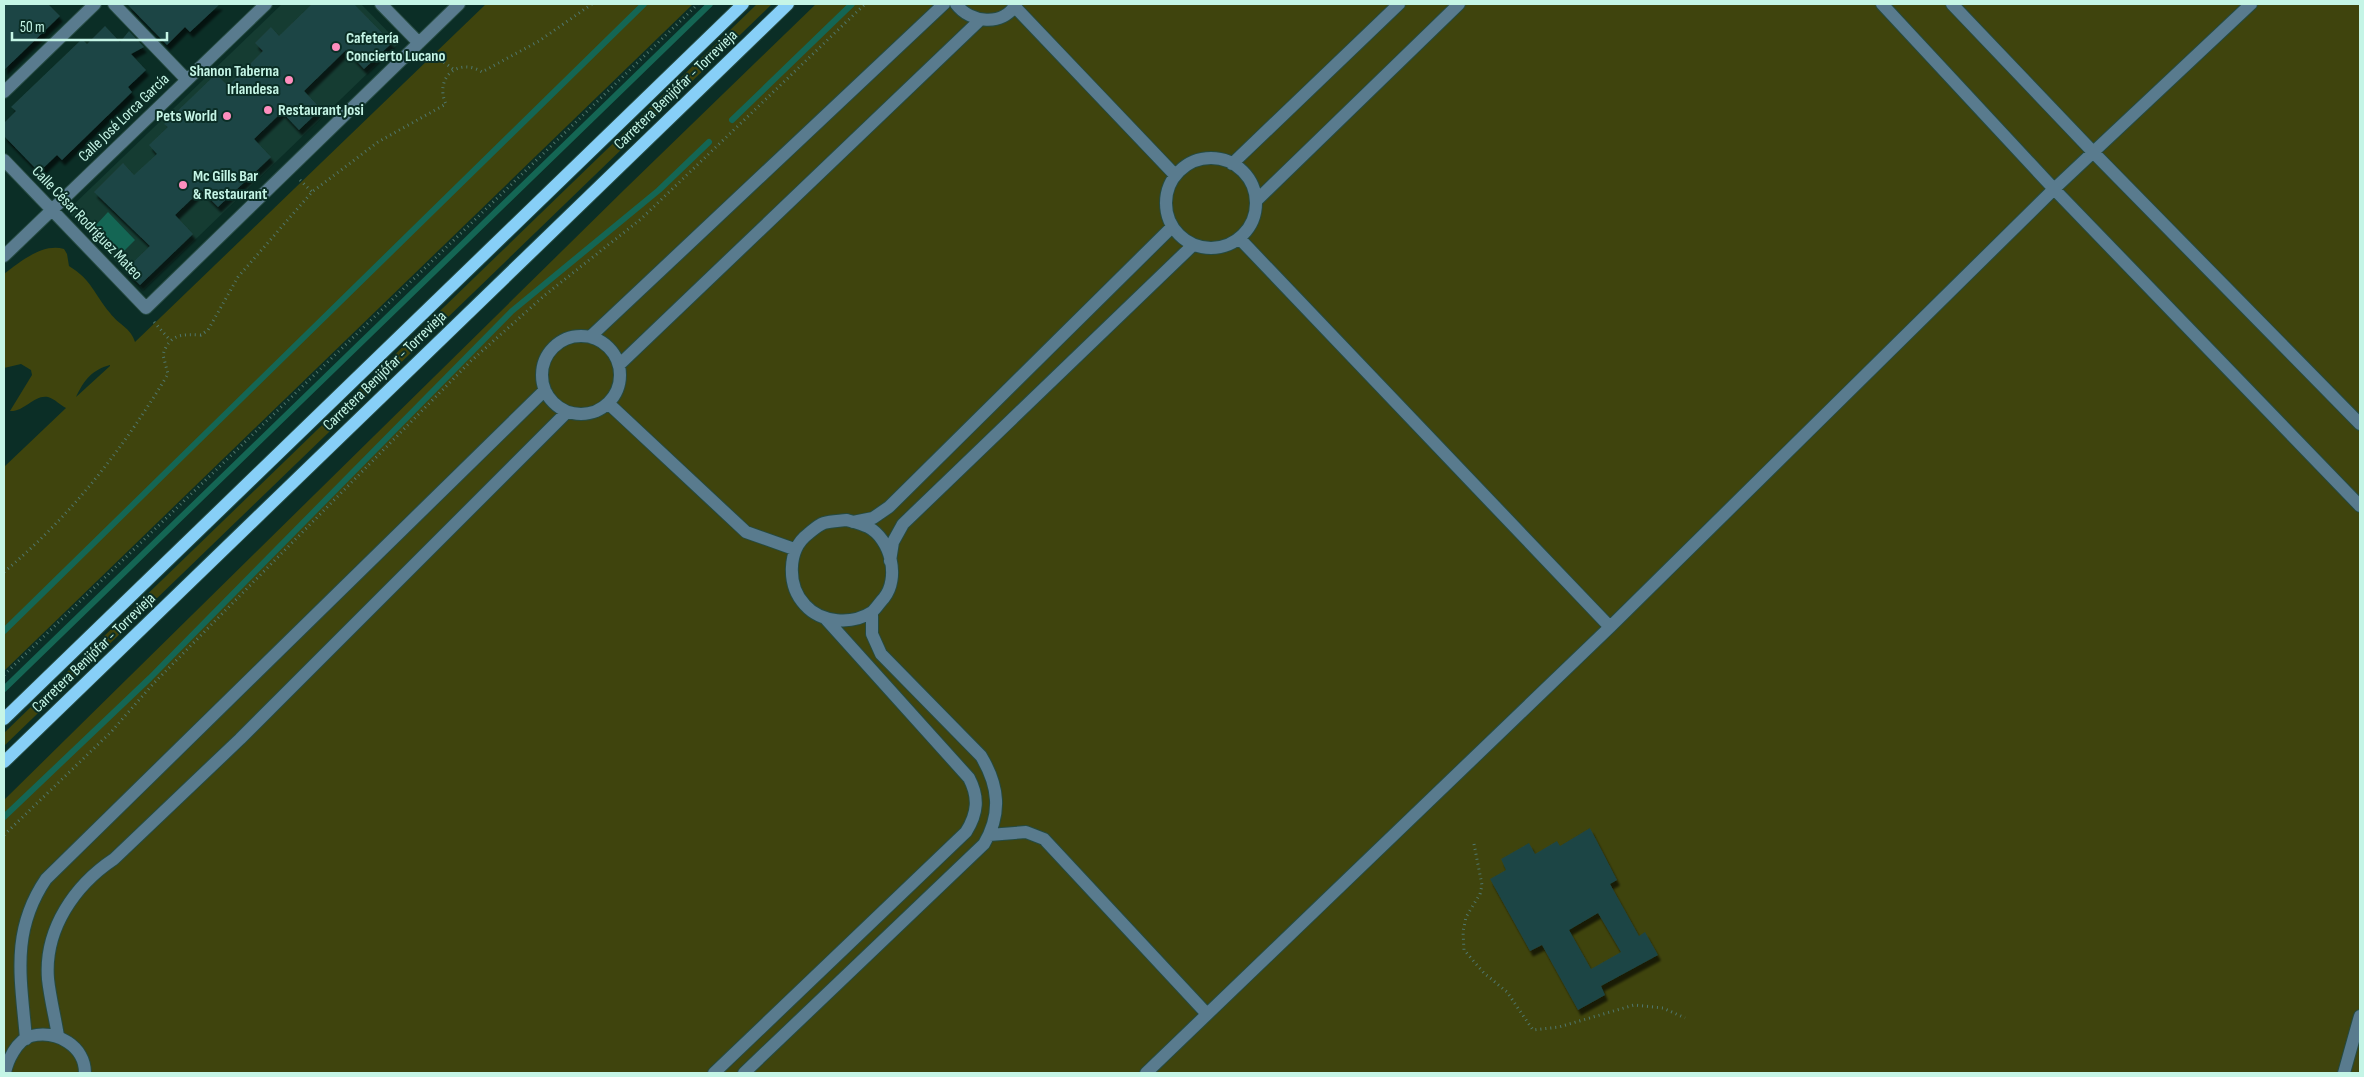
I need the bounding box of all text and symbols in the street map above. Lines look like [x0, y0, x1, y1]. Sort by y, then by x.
scale bar [12, 10, 168, 42]
text: 50 m [20, 18, 45, 37]
street label: Carretera Benijófar - Torrevieja [610, 26, 742, 154]
place label: Cafetería Concierto Lucano [346, 29, 445, 66]
marker: Cafetería Concierto Lucano [330, 41, 342, 53]
place label: Shanon Taberna Irlandesa [189, 62, 279, 99]
street label: Calle José Lorca García [75, 70, 173, 166]
marker: Shanon Taberna Irlandesa [283, 74, 295, 86]
place label: Restaurant Josi [278, 101, 364, 120]
marker: Restaurant Josi [262, 104, 274, 116]
place label: Pets World [156, 107, 217, 126]
marker: Pets World [221, 110, 233, 122]
street label: Calle César Rodríguez Mateo [28, 162, 146, 284]
place label: Mc Gills Bar & Restaurant [193, 167, 267, 204]
marker: Mc Gills Bar & Restaurant [177, 179, 189, 191]
street label: Carretera Benijófar - Torrevieja [319, 307, 451, 435]
street label: Carretera Benijófar - Torrevieja [28, 589, 160, 717]

